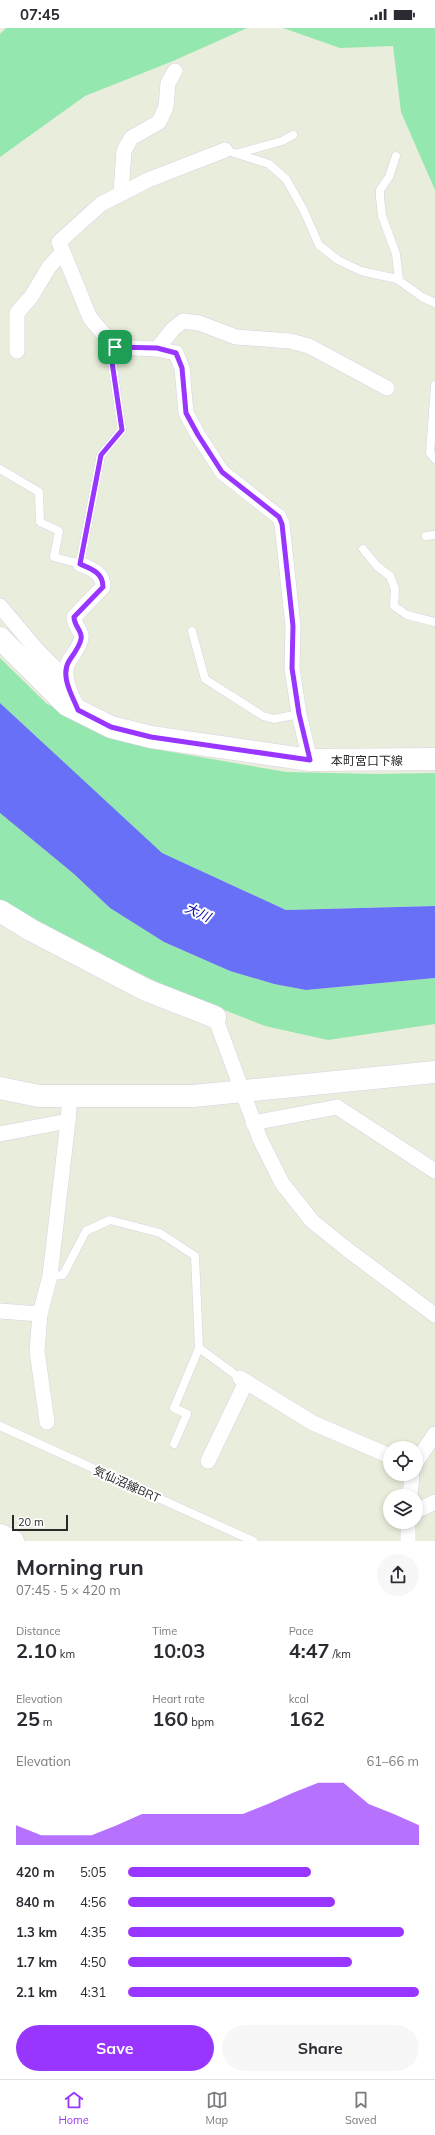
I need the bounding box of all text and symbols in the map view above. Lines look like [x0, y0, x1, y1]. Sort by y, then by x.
text: 07:45 [20, 5, 60, 24]
pin [98, 330, 132, 364]
icon: arrive [104, 336, 126, 358]
street label: 本町宮口下線 [331, 753, 403, 768]
water label: 大川 [183, 899, 215, 926]
map controls [383, 1441, 423, 1529]
button: locate [383, 1441, 423, 1481]
street label: 気仙沼線BRT [91, 1463, 163, 1506]
button: layers [383, 1489, 423, 1529]
scale bar [12, 1513, 68, 1532]
text: 20 m [18, 1515, 44, 1529]
text: Morning run [16, 1553, 144, 1581]
button: share [377, 1554, 419, 1596]
text: 07:45 · 5 × 420 m [16, 1582, 121, 1598]
text: Distance [16, 1624, 60, 1638]
text: Time [152, 1624, 177, 1638]
text: Pace [289, 1624, 313, 1638]
text: 2.10 [16, 1638, 57, 1663]
text: 10:03 [152, 1638, 205, 1663]
text: 4:47 [289, 1638, 330, 1663]
text: km [57, 1647, 75, 1661]
text: /km [330, 1647, 351, 1661]
text: Elevation [16, 1692, 63, 1706]
text: Heart rate [152, 1692, 205, 1706]
text: kcal [289, 1692, 309, 1706]
text: 25 [16, 1706, 40, 1731]
text: 160 [152, 1706, 188, 1731]
text: 162 [289, 1706, 325, 1731]
text: m [40, 1715, 53, 1729]
text: bpm [188, 1715, 214, 1729]
text: Elevation [16, 1753, 71, 1769]
text: 61–66 m [366, 1753, 419, 1769]
text: 420 m [16, 1864, 55, 1880]
text: 5:05 [80, 1864, 106, 1880]
text: 840 m [16, 1894, 55, 1910]
text: 4:56 [80, 1894, 106, 1910]
text: 1.3 km [16, 1924, 57, 1940]
text: 4:35 [80, 1924, 106, 1940]
text: 1.7 km [16, 1954, 57, 1970]
text: 4:50 [80, 1954, 106, 1970]
text: 2.1 km [16, 1984, 57, 2000]
text: 4:31 [80, 1984, 106, 2000]
button: Save [16, 2025, 214, 2071]
button: Share [222, 2025, 419, 2071]
tab: Home [58, 2089, 89, 2127]
tab: Map [205, 2089, 228, 2127]
tab: Saved [345, 2089, 377, 2127]

